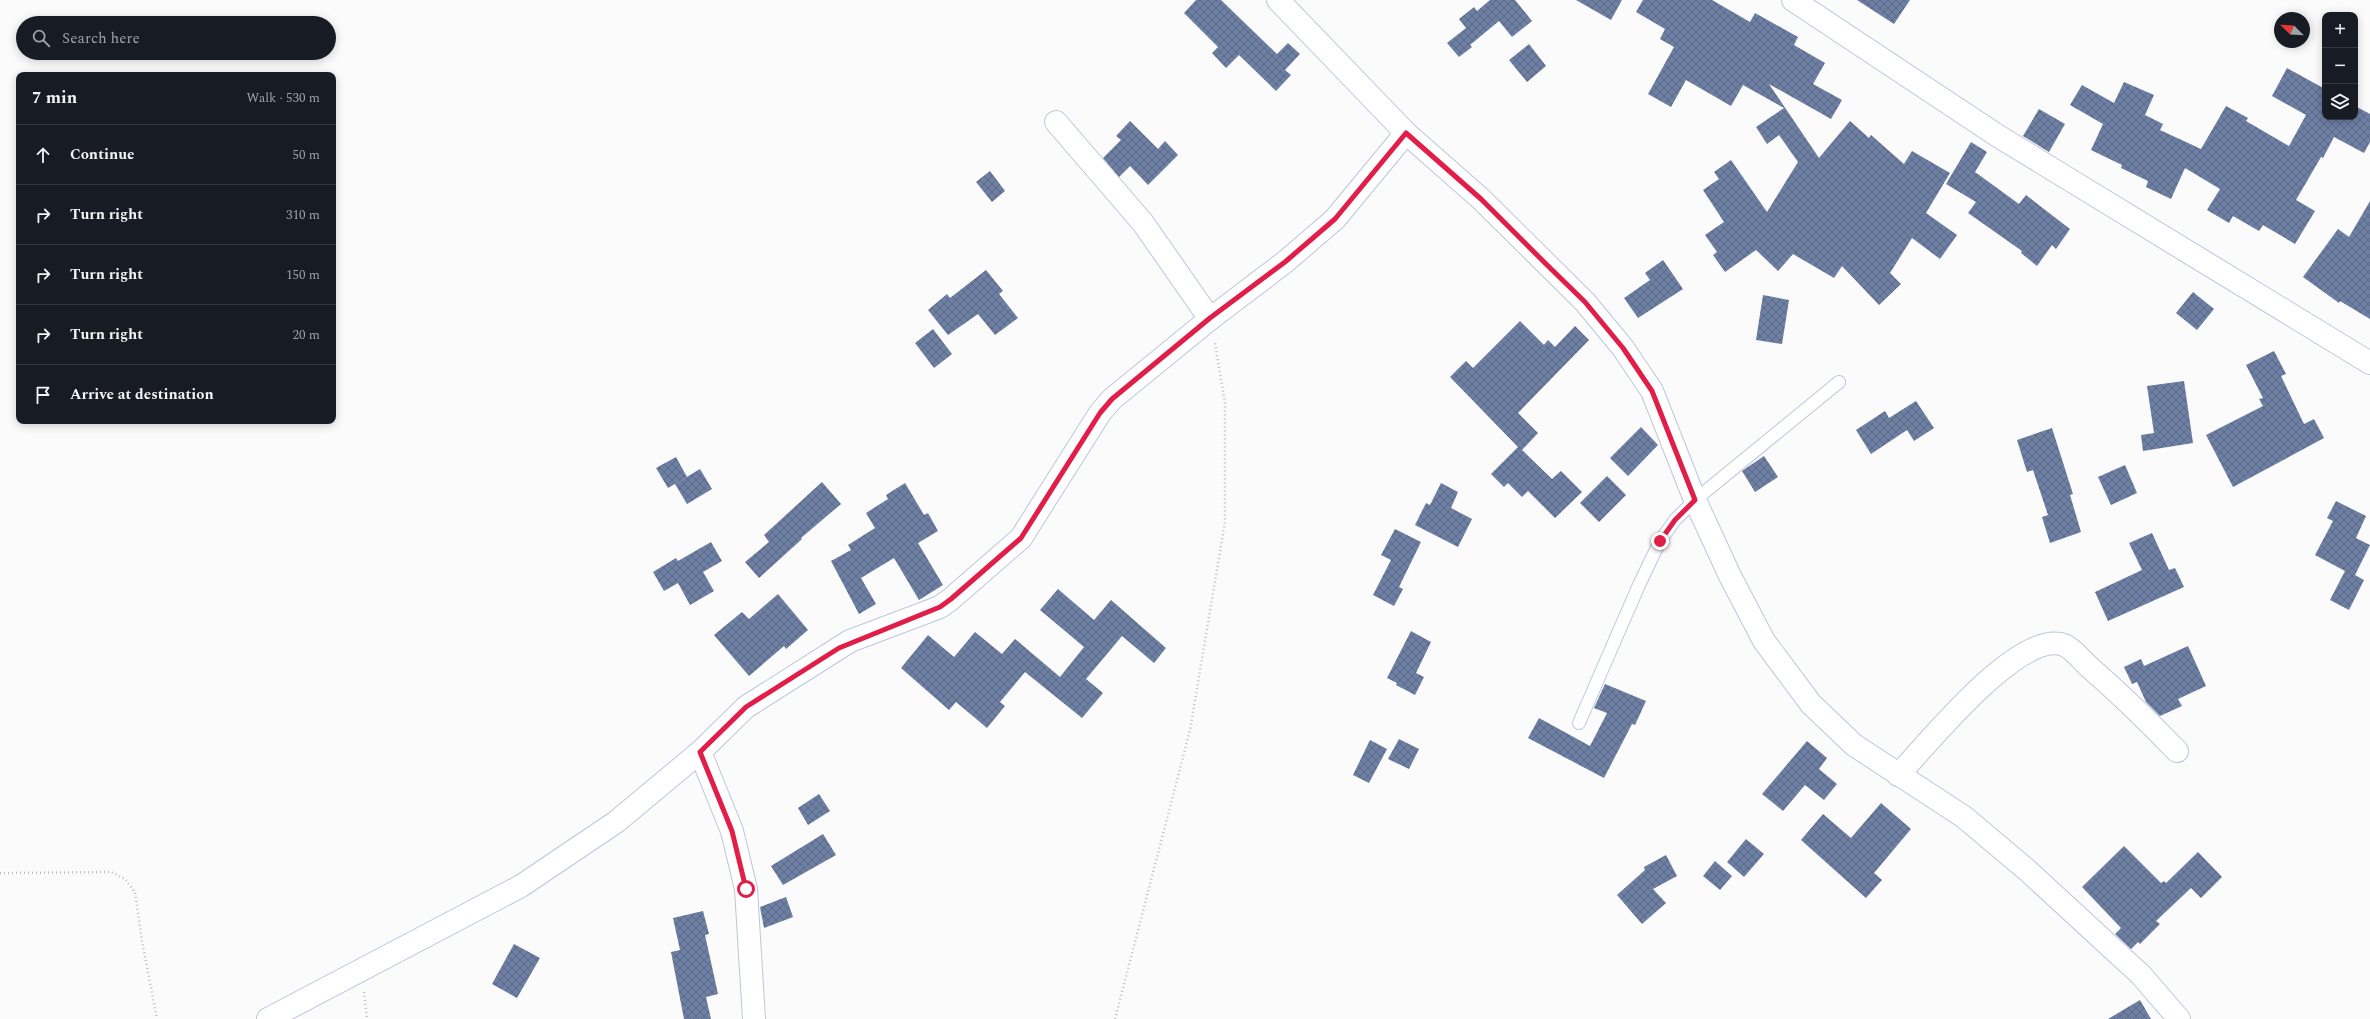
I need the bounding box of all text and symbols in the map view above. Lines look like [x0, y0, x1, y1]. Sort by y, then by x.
north arrow [2274, 12, 2310, 48]
map controls [2322, 12, 2358, 120]
button: + [2322, 12, 2358, 48]
search box [16, 16, 336, 60]
icon: search [30, 27, 52, 49]
text: Search here [62, 27, 140, 50]
button: − [2322, 48, 2358, 84]
button: layers [2322, 84, 2358, 120]
text: 7 min [32, 85, 77, 111]
text: Walk · 530 m [246, 88, 320, 108]
text: Continue [70, 143, 135, 166]
icon: ahead [32, 144, 54, 166]
text: 50 m [293, 145, 320, 165]
text: Turn right [70, 203, 143, 226]
icon: right [32, 204, 54, 226]
text: 310 m [286, 205, 320, 225]
text: Turn right [70, 263, 143, 286]
icon: right [32, 264, 54, 286]
text: 150 m [286, 265, 320, 285]
text: Turn right [70, 323, 143, 346]
icon: right [32, 324, 54, 346]
text: 20 m [293, 325, 320, 345]
text: Arrive at destination [70, 383, 214, 406]
icon: arrive [32, 384, 54, 406]
route end [1651, 532, 1669, 550]
route start [737, 880, 755, 898]

